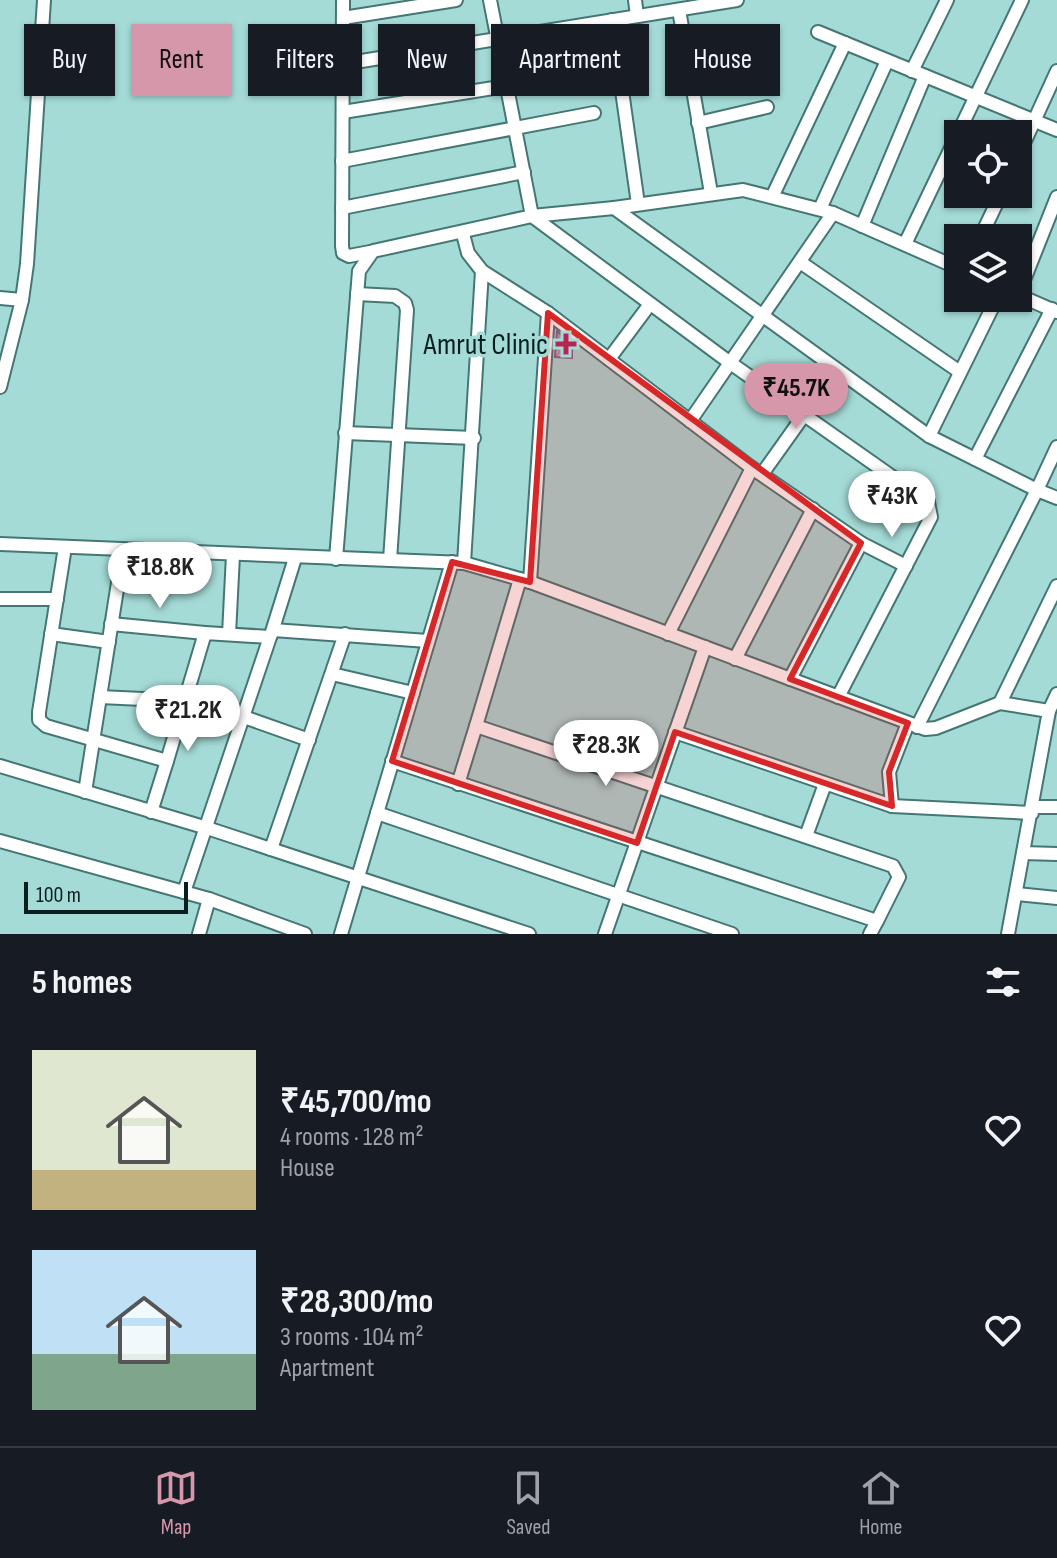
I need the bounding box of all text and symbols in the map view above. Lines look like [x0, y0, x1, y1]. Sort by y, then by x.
chip: Buy [24, 24, 115, 96]
chip: Rent [131, 24, 232, 96]
chip: Filters [248, 24, 362, 96]
chip: New [378, 24, 475, 96]
chip: Apartment [491, 24, 649, 96]
chip: House [665, 24, 780, 96]
map controls [944, 120, 1032, 312]
button: locate [944, 120, 1032, 208]
button: layers [944, 224, 1032, 312]
place label: Amrut Clinic [423, 327, 548, 363]
marker: Amrut Clinic [555, 333, 577, 355]
pin: ₹45.7K [731, 363, 861, 431]
text: ₹45.7K [762, 373, 830, 404]
pin: ₹43K [845, 471, 939, 539]
text: ₹43K [866, 481, 918, 512]
pin: ₹18.8K [95, 542, 225, 610]
text: ₹18.8K [126, 552, 194, 583]
pin: ₹21.2K [123, 685, 253, 753]
text: ₹21.2K [154, 695, 222, 726]
pin: ₹28.3K [541, 720, 671, 788]
text: ₹28.3K [572, 730, 640, 761]
scale bar [24, 878, 188, 914]
text: 100 m [36, 882, 81, 909]
icon: filters [981, 960, 1025, 1004]
text: 5 homes [32, 962, 132, 1003]
text: ₹45,700/mo [280, 1081, 432, 1122]
icon: home [96, 1082, 192, 1178]
icon: heart [981, 1108, 1025, 1152]
text: 4 rooms · 128 m² [280, 1122, 424, 1153]
text: House [280, 1153, 335, 1184]
text: ₹28,300/mo [280, 1281, 433, 1322]
icon: home [96, 1282, 192, 1378]
icon: heart [981, 1308, 1025, 1352]
text: 3 rooms · 104 m² [280, 1322, 424, 1353]
text: Apartment [280, 1353, 374, 1384]
tab: Map [154, 1466, 198, 1541]
tab: Saved [506, 1466, 551, 1541]
tab: Home [859, 1466, 903, 1541]

